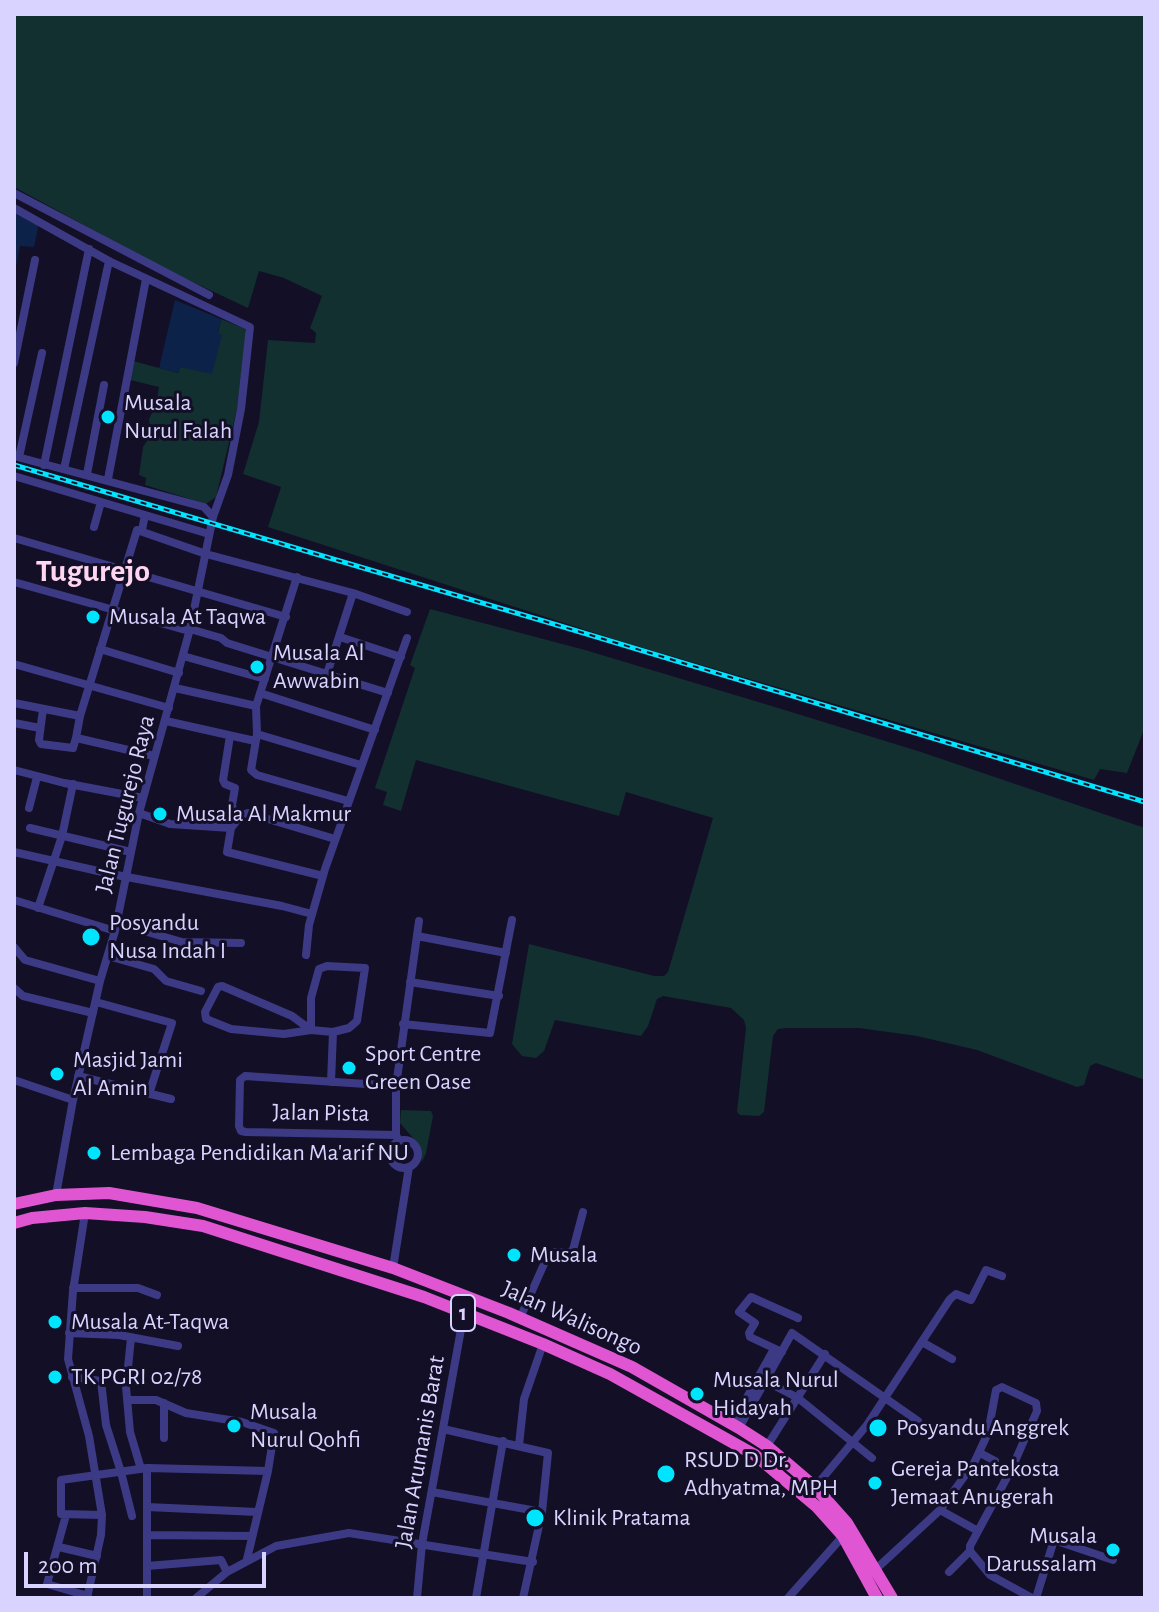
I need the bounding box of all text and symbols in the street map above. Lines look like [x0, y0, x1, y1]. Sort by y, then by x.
place label: Musala Nurul Falah [124, 389, 232, 445]
marker: Musala Nurul Falah [99, 408, 117, 426]
district label: Tugurejo [36, 552, 150, 590]
place label: Musala At Taqwa [109, 603, 266, 631]
marker: Musala At Taqwa [84, 608, 102, 626]
place label: Musala Al Awwabin [273, 639, 364, 695]
marker: Musala Al Awwabin [248, 658, 266, 676]
street label: Jalan Tugurejo Raya [89, 712, 161, 896]
place label: Musala Al Makmur [176, 800, 351, 828]
marker: Musala Al Makmur [151, 805, 169, 823]
place label: Posyandu Nusa Indah I [109, 909, 226, 965]
marker: Posyandu Nusa Indah I [80, 926, 102, 948]
place label: Sport Centre Green Oase [365, 1040, 481, 1096]
place label: Masjid Jami Al Amin [73, 1046, 183, 1102]
marker: Sport Centre Green Oase [340, 1059, 358, 1077]
marker: Masjid Jami Al Amin [48, 1065, 66, 1083]
street label: Jalan Pista [272, 1098, 370, 1128]
place label: Lembaga Pendidikan Ma'arif NU [110, 1139, 409, 1167]
marker: Lembaga Pendidikan Ma'arif NU [85, 1144, 103, 1162]
place label: Musala [530, 1241, 598, 1269]
marker: Musala [505, 1246, 523, 1264]
street label: Jalan Walisongo [497, 1274, 647, 1362]
road number: 1 [451, 1295, 475, 1331]
place label: Musala At-Taqwa [71, 1308, 229, 1336]
marker: Musala At-Taqwa [46, 1313, 64, 1331]
street label: Jalan Arumanis Barat [389, 1353, 451, 1551]
place label: TK PGRI 02/78 [71, 1363, 202, 1391]
place label: Musala Nurul Hidayah [713, 1366, 839, 1422]
marker: TK PGRI 02/78 [46, 1368, 64, 1386]
marker: Musala Nurul Hidayah [688, 1385, 706, 1403]
place label: Musala Nurul Qohfi [250, 1398, 361, 1454]
place label: Posyandu Anggrek [896, 1414, 1069, 1442]
marker: Musala Nurul Qohfi [225, 1417, 243, 1435]
marker: Posyandu Anggrek [867, 1417, 889, 1439]
place label: RSUD D Dr. Adhyatma, MPH [684, 1446, 838, 1502]
place label: Gereja Pantekosta Jemaat Anugerah [891, 1455, 1060, 1511]
marker: RSUD D Dr. Adhyatma, MPH [655, 1463, 677, 1485]
marker: Gereja Pantekosta Jemaat Anugerah [866, 1474, 884, 1492]
place label: Klinik Pratama [553, 1504, 690, 1532]
marker: Klinik Pratama [524, 1507, 546, 1529]
place label: Musala Darussalam [986, 1522, 1097, 1578]
scale bar [28, 1536, 270, 1586]
marker: Musala Darussalam [1104, 1541, 1122, 1559]
text: 200 m [38, 1554, 97, 1578]

